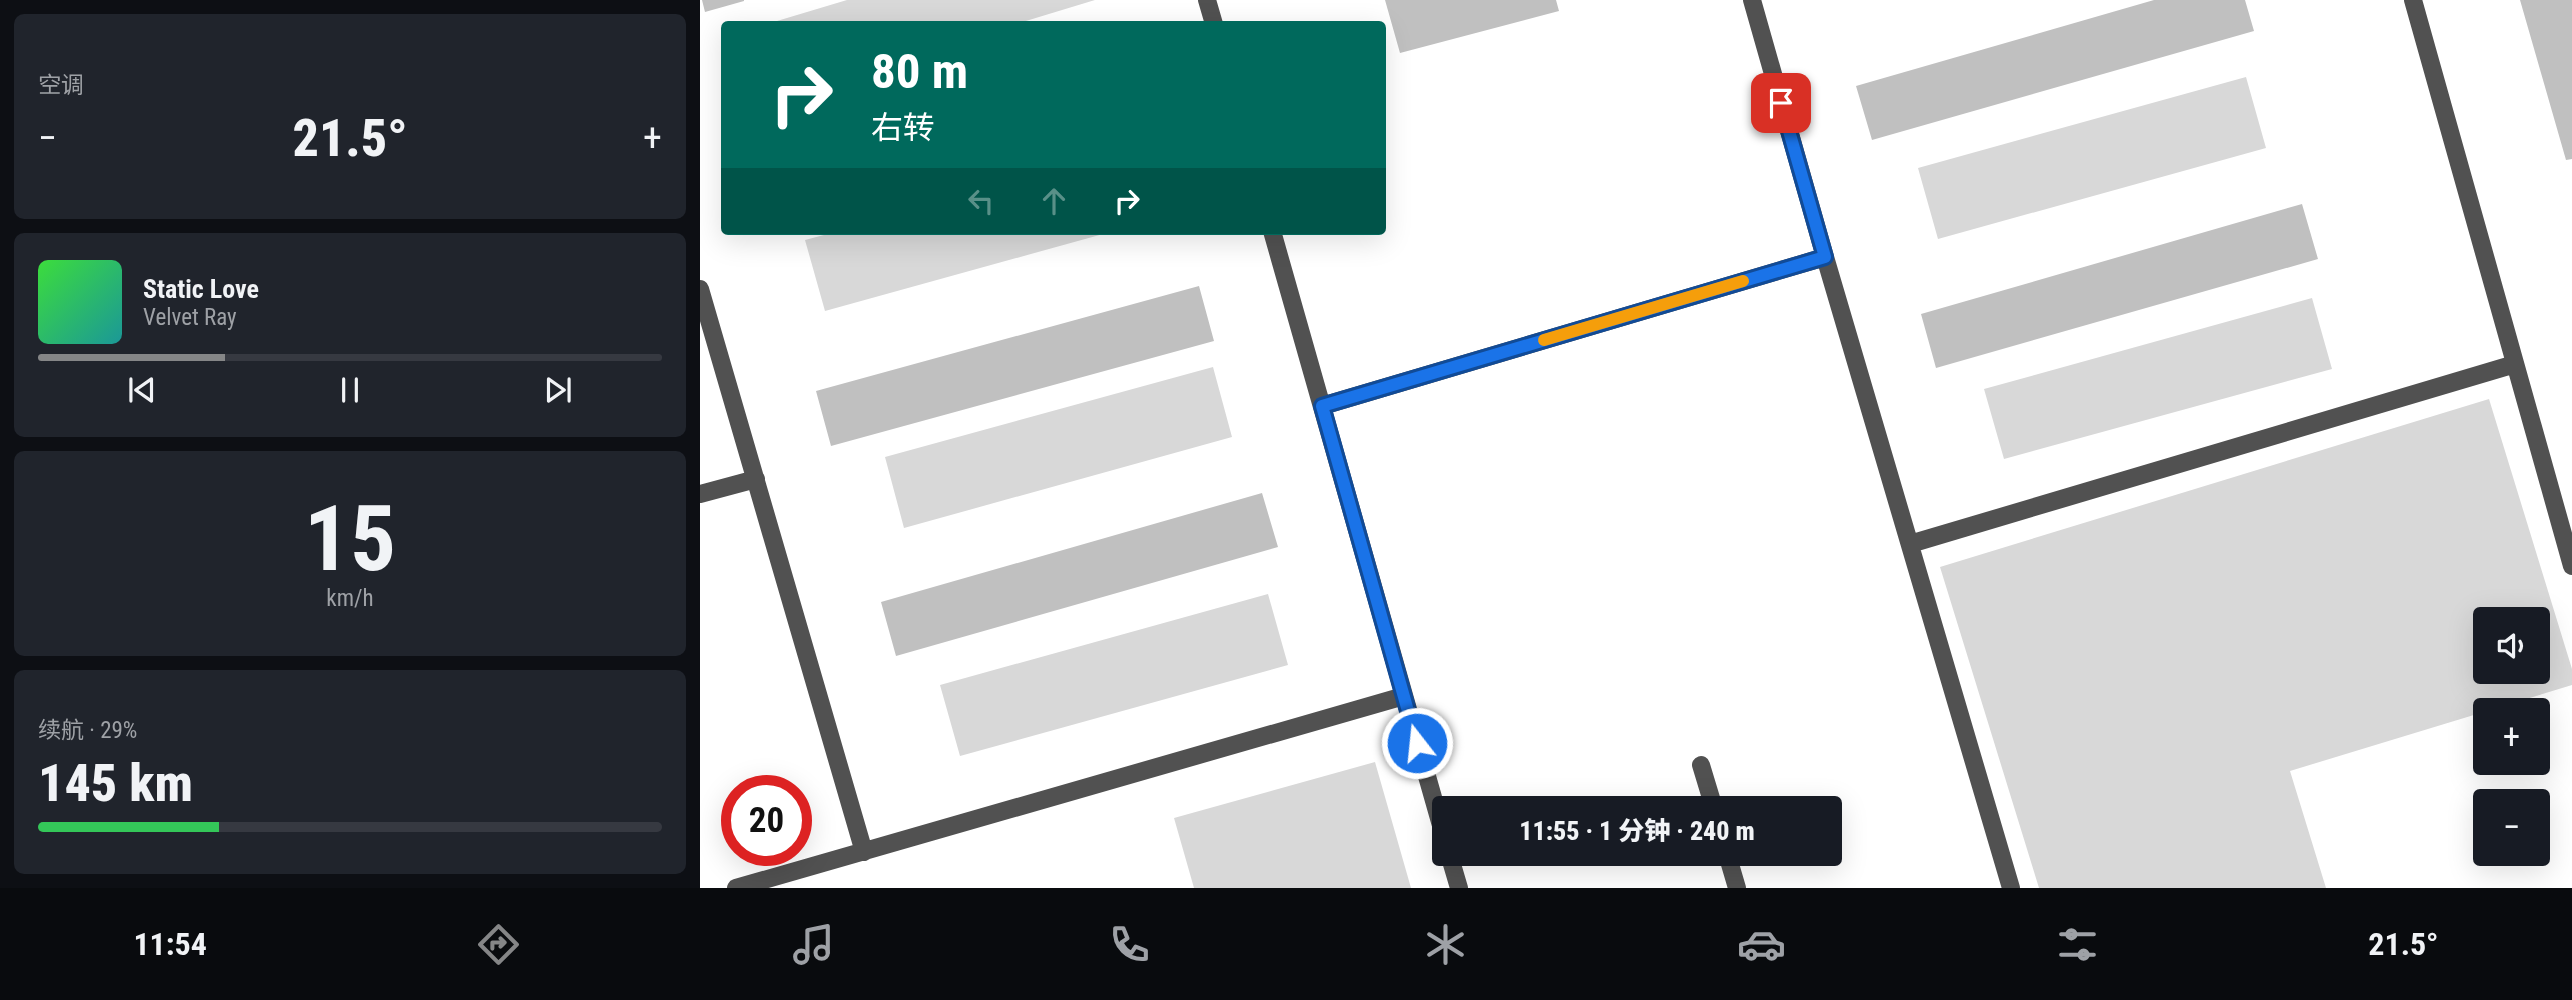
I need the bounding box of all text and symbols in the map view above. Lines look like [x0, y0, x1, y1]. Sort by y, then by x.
text: 80 m [871, 43, 968, 100]
icon: right [756, 49, 847, 140]
text: 空调 [38, 72, 84, 99]
pin [1751, 73, 1811, 133]
icon: arrive [1762, 84, 1800, 122]
text: 21.5° [292, 108, 408, 169]
text: 右转 [871, 109, 935, 147]
text: − [38, 116, 57, 160]
text: + [643, 116, 662, 160]
icon: left [962, 182, 1000, 220]
icon: ahead [1035, 182, 1073, 220]
icon: right [1108, 182, 1146, 220]
text: Static Love [143, 274, 259, 304]
text: Velvet Ray [143, 304, 237, 331]
icon: previous [123, 371, 161, 409]
icon: pause [331, 371, 369, 409]
icon: next [539, 371, 577, 409]
text: 15 [304, 486, 396, 592]
text: km/h [326, 585, 374, 612]
map controls [2473, 607, 2550, 866]
button: sound [2473, 607, 2550, 684]
button: + [2473, 698, 2550, 775]
position arrow [1380, 706, 1454, 780]
text: 续航 · 29% [38, 717, 137, 744]
text: 145 km [38, 753, 193, 814]
speed limit sign: 20 [721, 775, 812, 866]
button: − [2473, 789, 2550, 866]
text: 11:55 · 1 分钟 · 240 m [1519, 816, 1755, 846]
icon: directions [474, 920, 523, 969]
icon: music [789, 920, 838, 969]
icon: phone [1105, 920, 1154, 969]
icon: climate [1421, 920, 1470, 969]
icon: car [1737, 920, 1786, 969]
icon: filters [2053, 920, 2102, 969]
text: 11:54 [133, 925, 207, 963]
text: 21.5° [2368, 925, 2439, 963]

